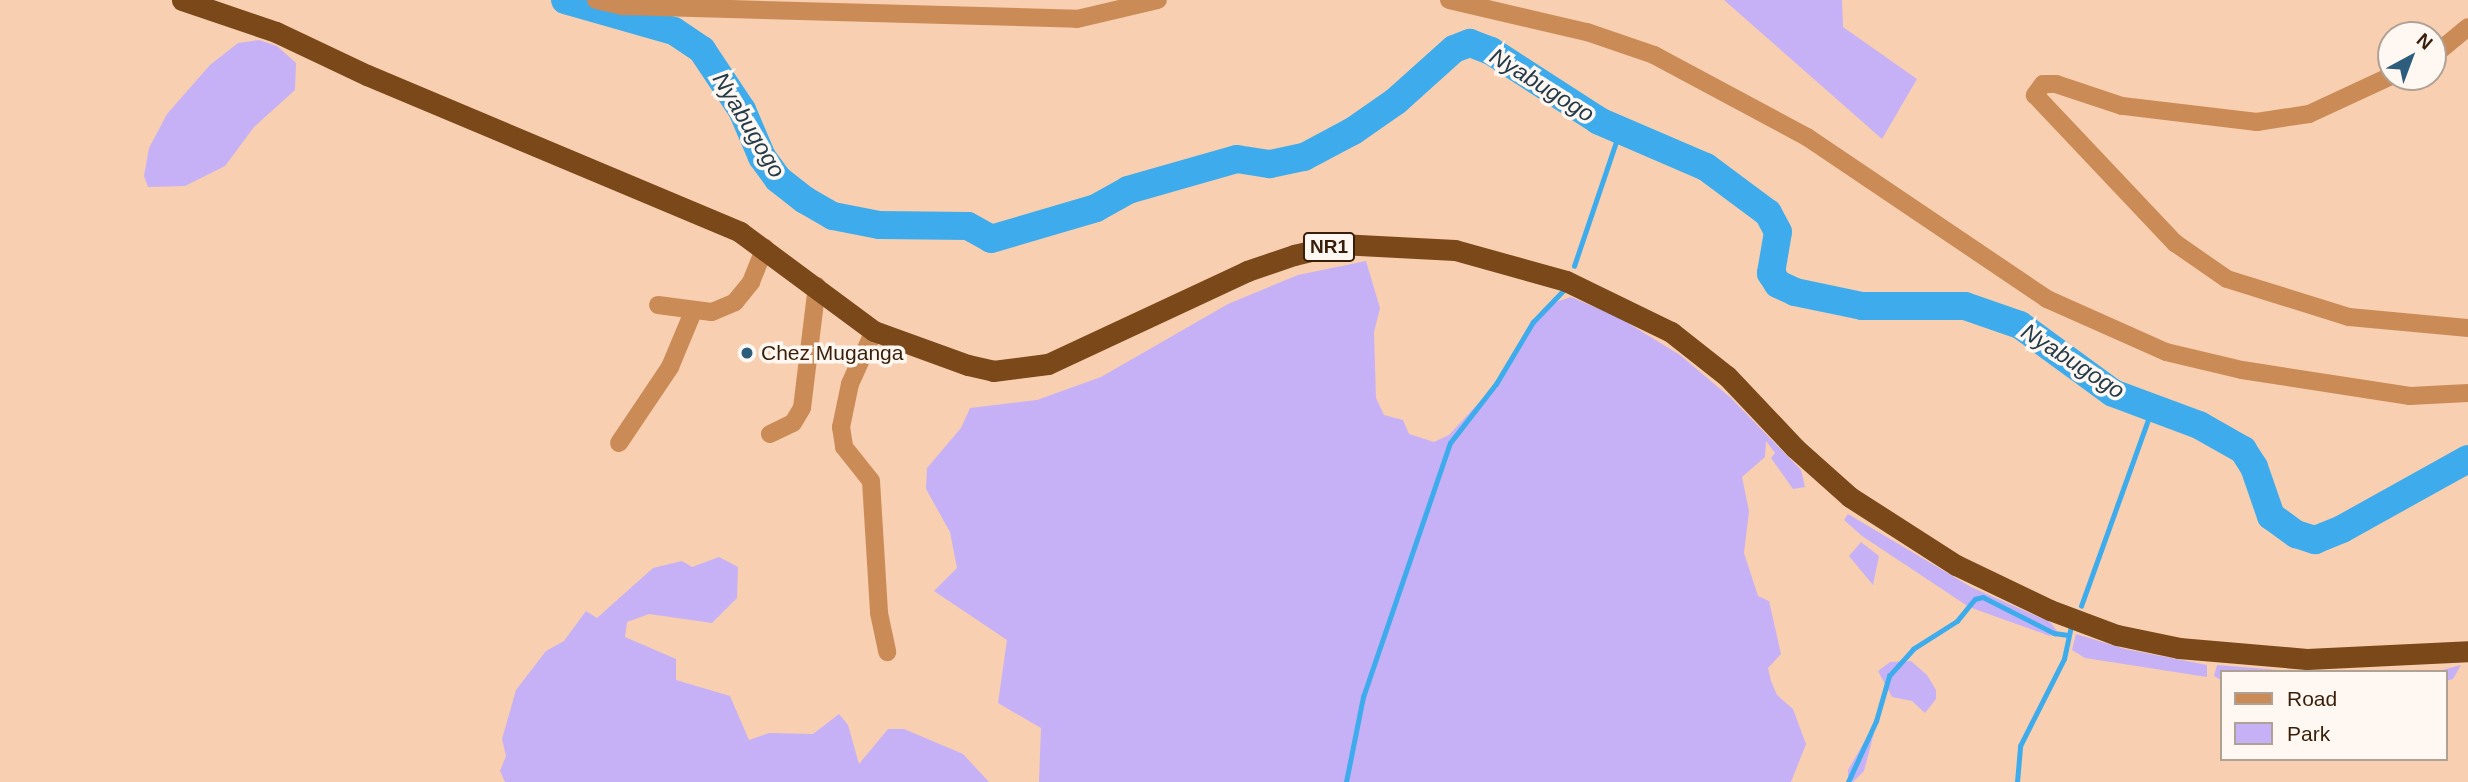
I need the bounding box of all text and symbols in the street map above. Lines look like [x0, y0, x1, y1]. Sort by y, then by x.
north arrow [2377, 21, 2447, 91]
text: N [2413, 29, 2437, 54]
water label: Nyabugogo [1485, 42, 1599, 128]
water label: Nyabugogo [707, 67, 791, 183]
road number: NR1 [1303, 232, 1355, 262]
water label: Nyabugogo [2016, 317, 2130, 405]
place label: Chez Muganga [761, 340, 903, 366]
marker: Chez Muganga [739, 345, 755, 361]
legend [2220, 670, 2447, 761]
text: Road [2287, 687, 2337, 710]
text: Park [2287, 722, 2330, 745]

